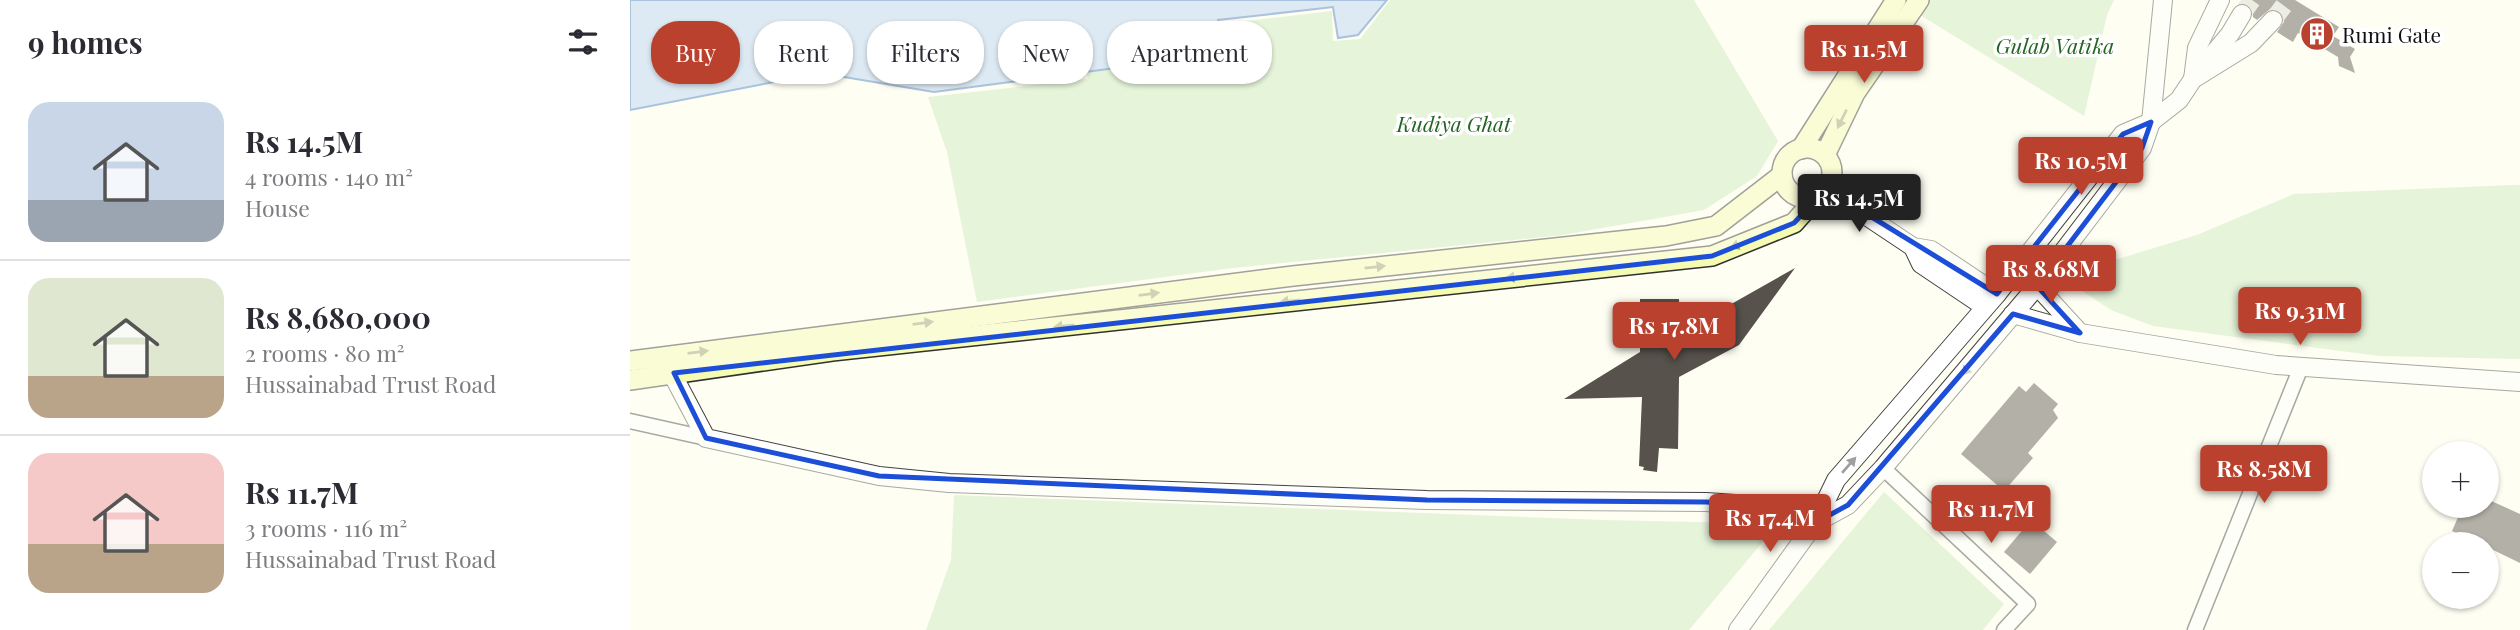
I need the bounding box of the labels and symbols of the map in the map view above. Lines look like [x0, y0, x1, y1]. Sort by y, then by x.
building icon: Rumi Gate [2298, 15, 2336, 53]
place label: Rumi Gate [2342, 20, 2441, 48]
pin: Rs 11.5M [1792, 25, 1936, 85]
park label: Gulab Vatika [1996, 31, 2114, 59]
park label: Kudiya Ghat [1396, 109, 1512, 137]
one-way arrow [1837, 109, 1848, 129]
pin: Rs 10.5M [2009, 138, 2153, 197]
pin: Rs 14.5M [1787, 174, 1931, 234]
one-way arrow [1730, 239, 1751, 250]
pin: Rs 8.68M [1979, 246, 2123, 305]
one-way arrow [1364, 261, 1386, 272]
one-way arrow [1505, 272, 1527, 283]
pin: Rs 9.31M [2228, 288, 2372, 347]
one-way arrow [1138, 289, 1160, 300]
one-way arrow [1279, 296, 1301, 307]
pin: Rs 17.8M [1602, 302, 1746, 362]
one-way arrow [912, 317, 934, 328]
one-way arrow [1053, 321, 1075, 332]
one-way arrow [687, 346, 709, 357]
one-way arrow [1962, 358, 1977, 375]
pin: Rs 8.58M [2192, 446, 2336, 505]
one-way arrow [1841, 456, 1856, 473]
pin: Rs 11.7M [1919, 486, 2063, 545]
pin: Rs 17.4M [1698, 494, 1842, 554]

